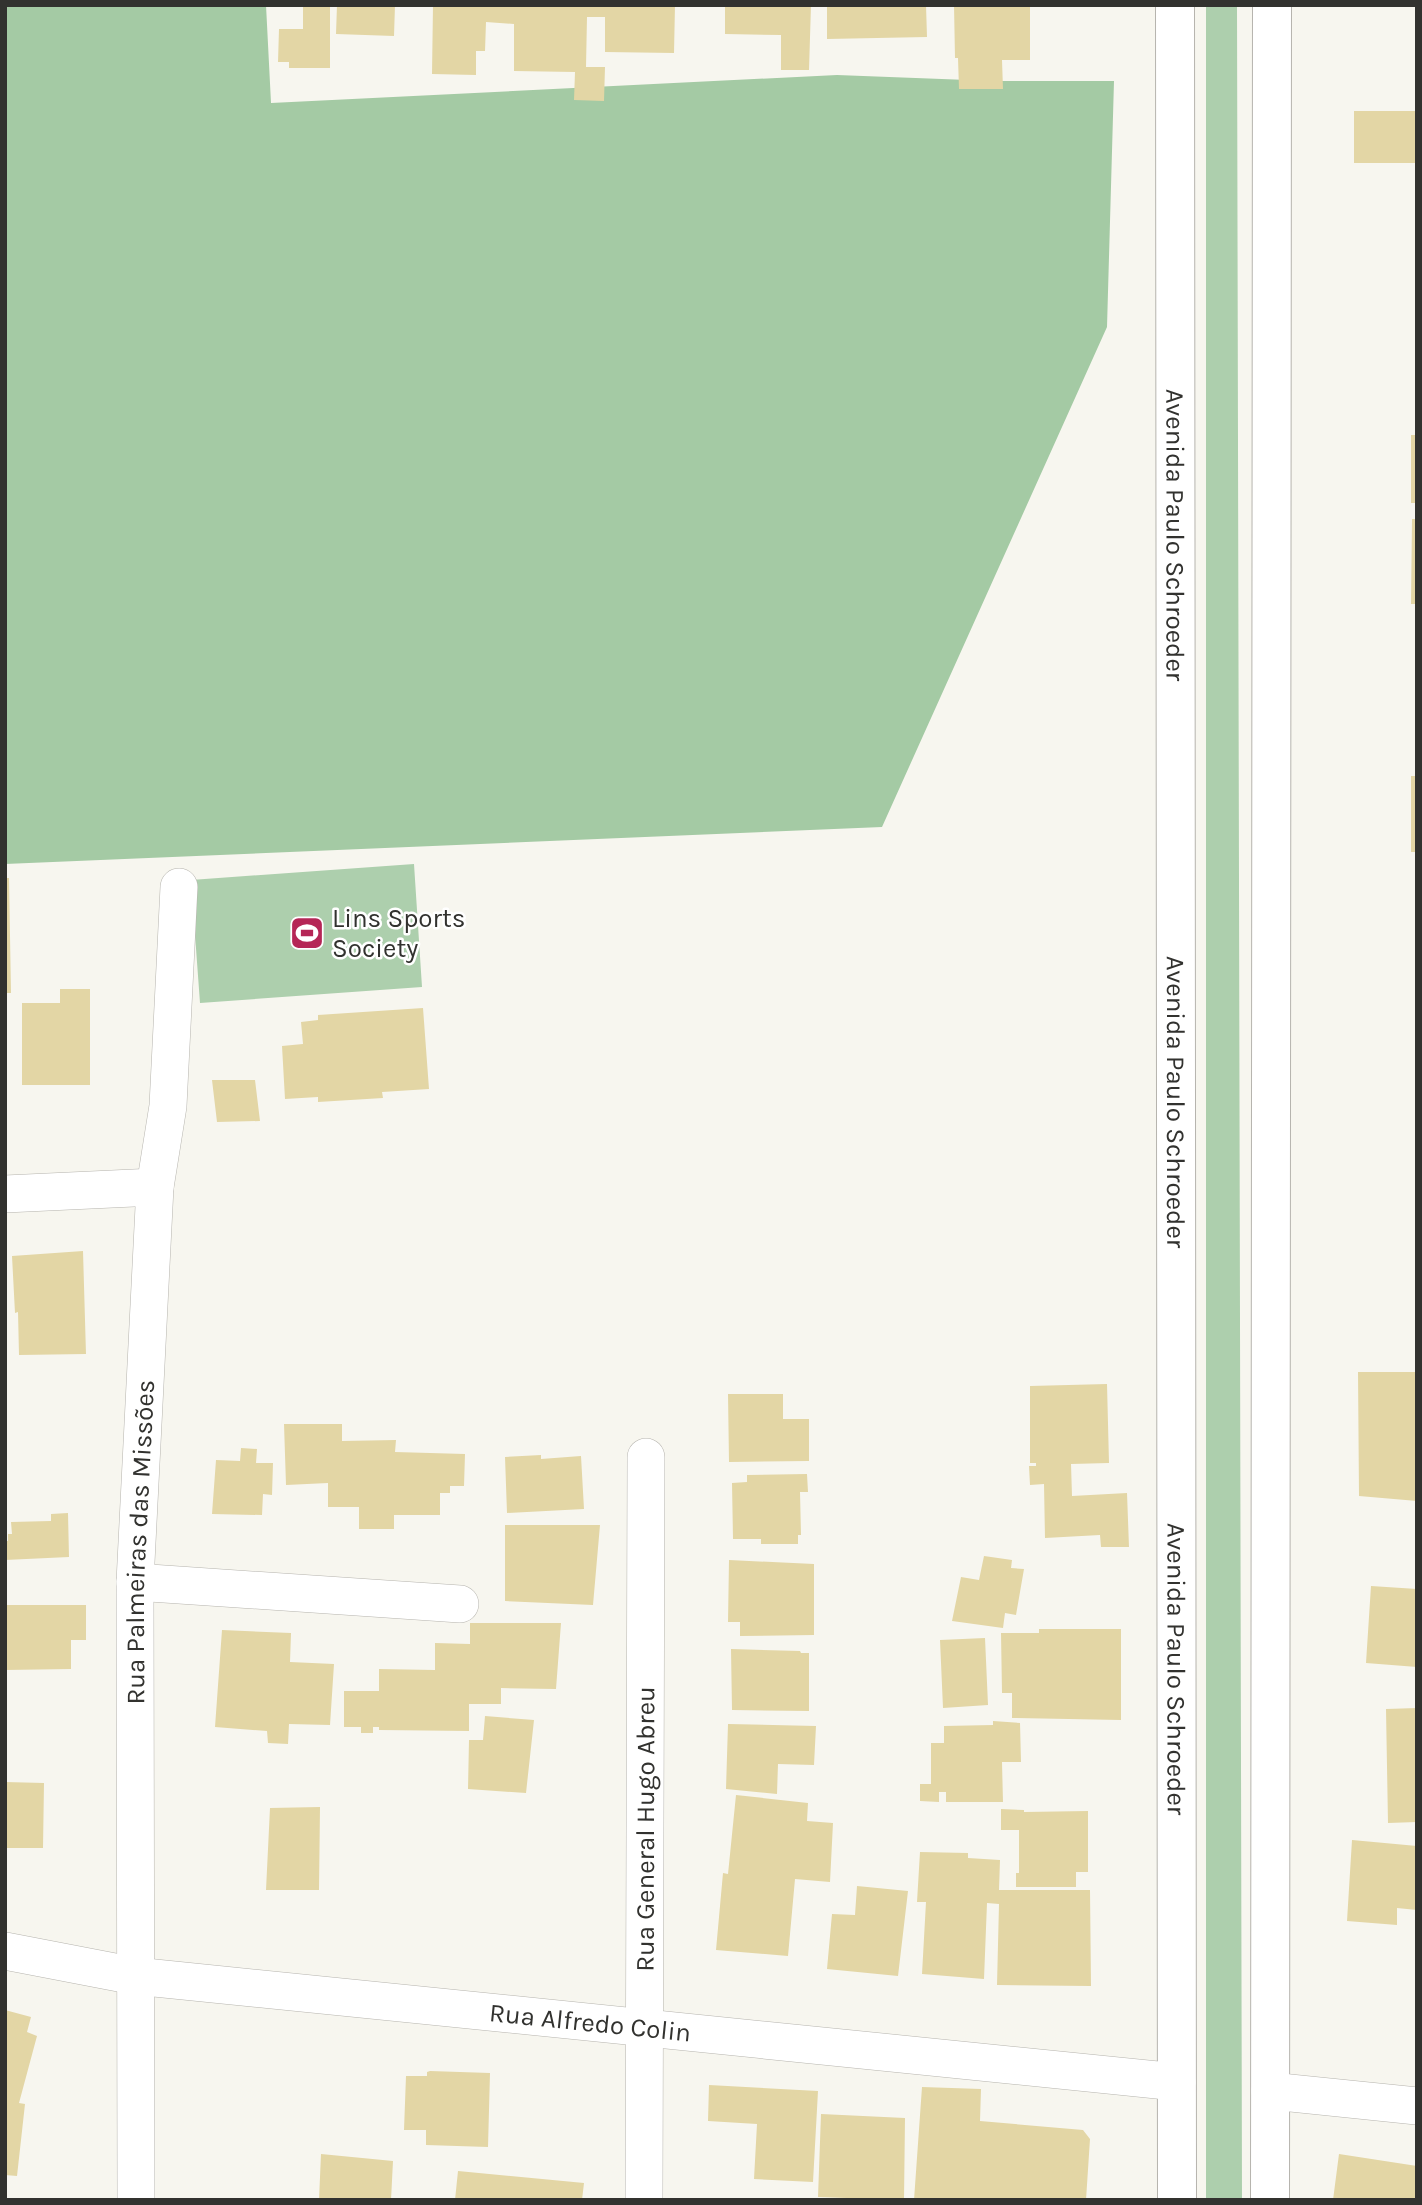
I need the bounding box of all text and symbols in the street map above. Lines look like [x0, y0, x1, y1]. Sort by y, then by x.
street label: Avenida Paulo Schroeder [1159, 389, 1191, 682]
place label: Lins Sports Society [332, 903, 465, 964]
sports icon: Lins Sports Society [288, 914, 326, 952]
street label: Avenida Paulo Schroeder [1160, 956, 1191, 1249]
street label: Rua Palmeiras das Missões [120, 1379, 161, 1705]
street label: Avenida Paulo Schroeder [1160, 1523, 1192, 1816]
street label: Rua General Hugo Abreu [630, 1686, 661, 1972]
street label: Rua Alfredo Colin [488, 1997, 693, 2048]

